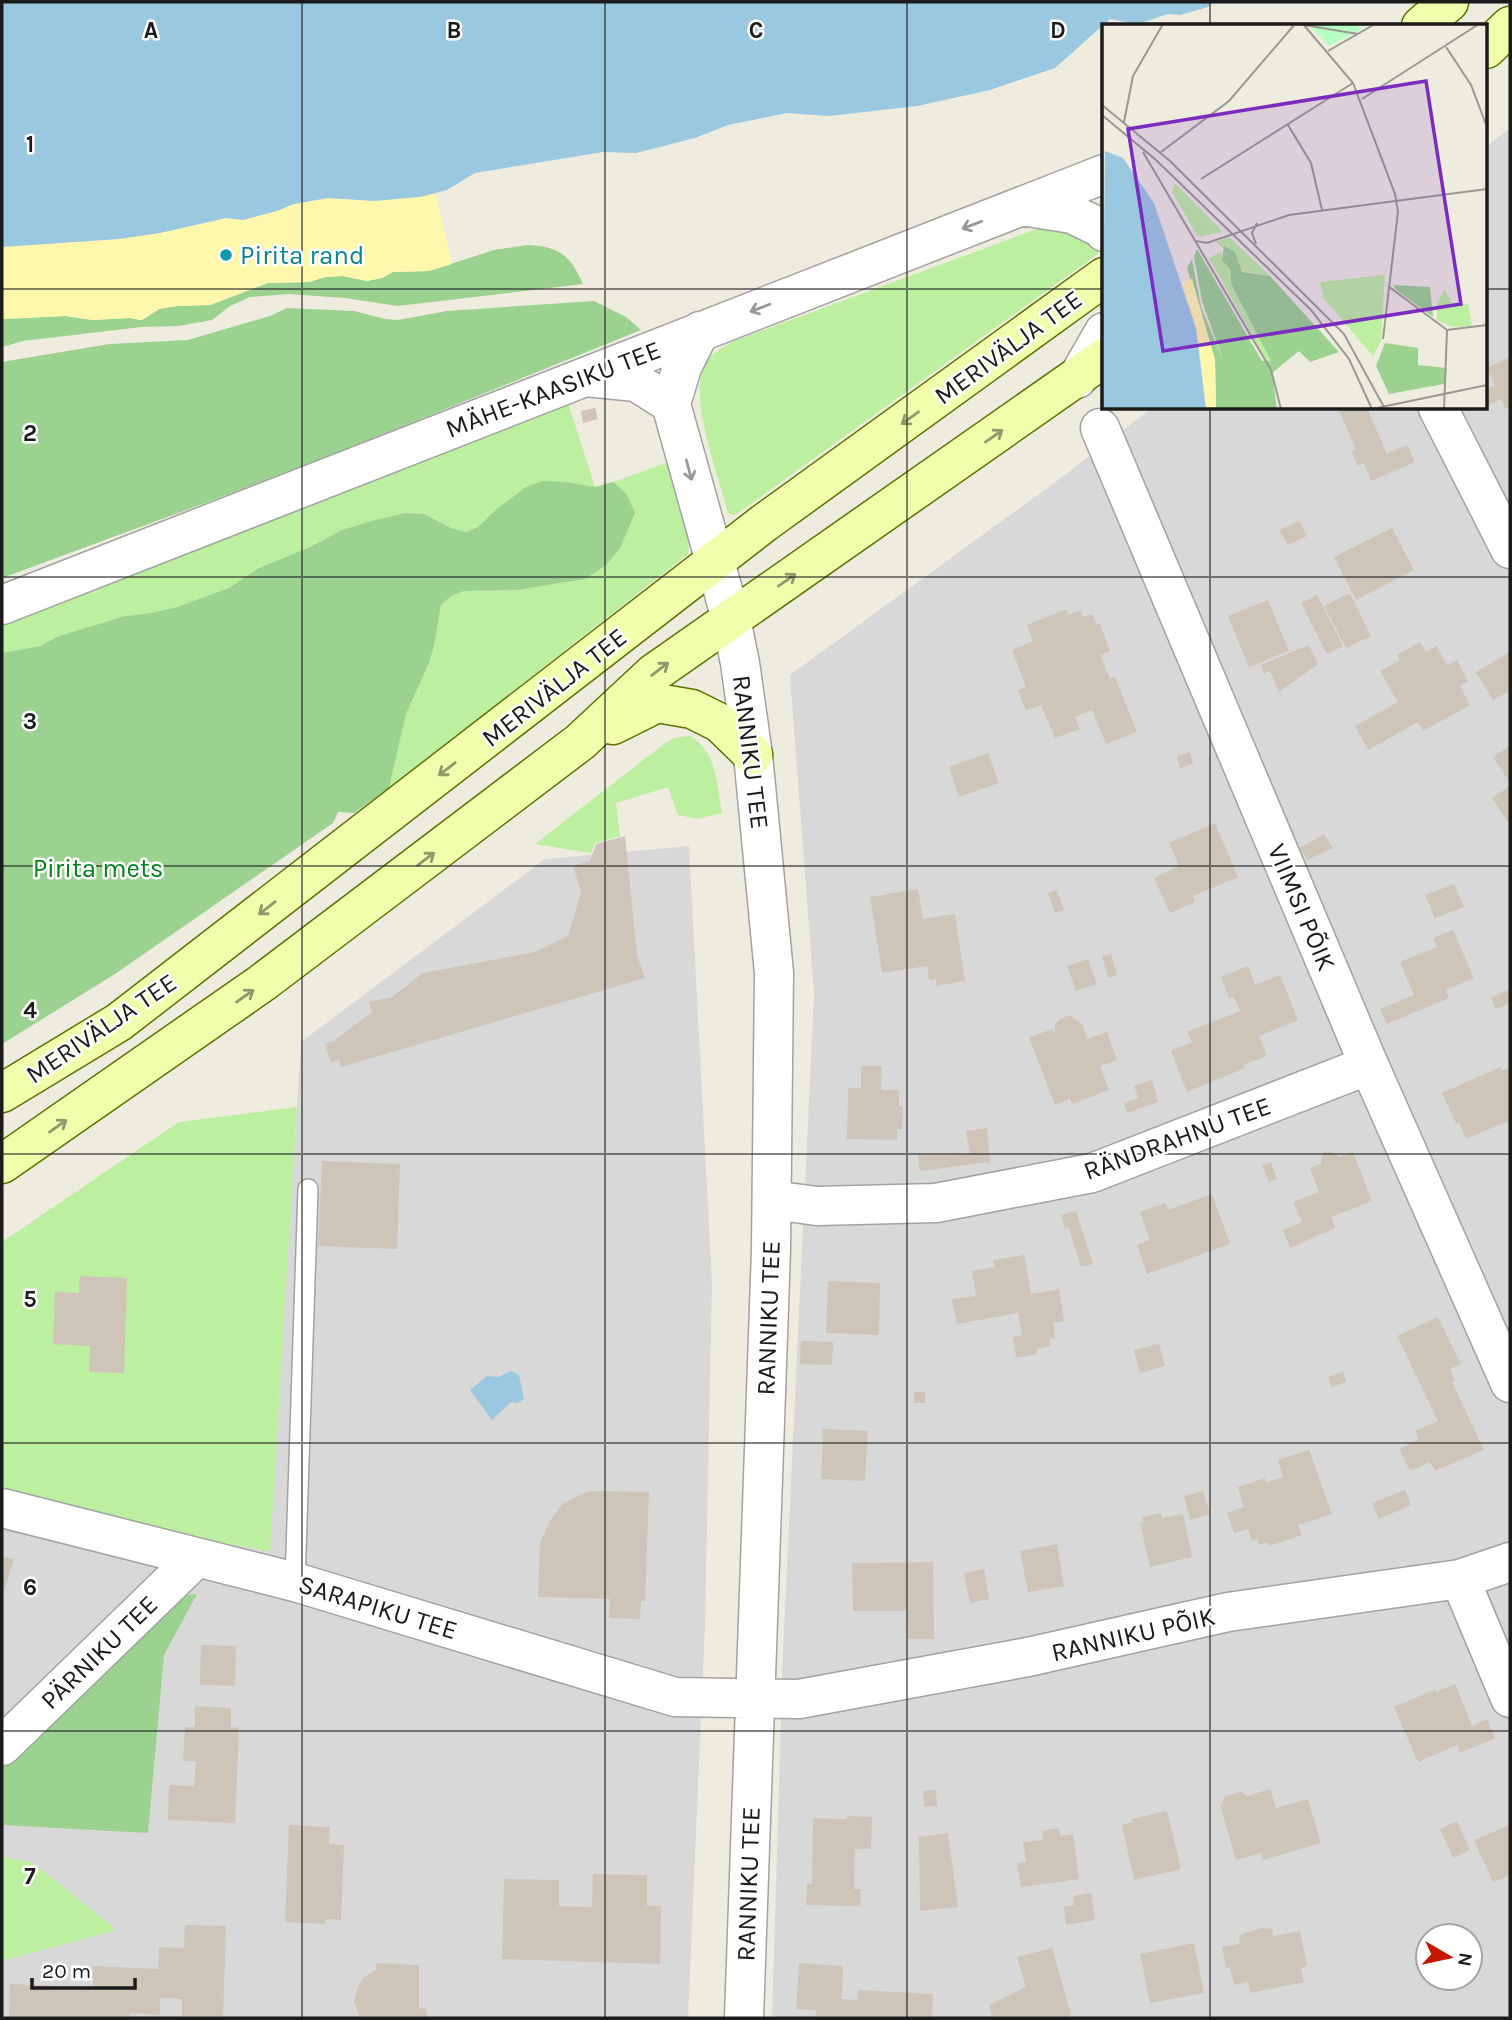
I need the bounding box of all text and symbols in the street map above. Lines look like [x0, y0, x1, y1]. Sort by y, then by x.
text: A [144, 17, 158, 44]
text: B [447, 17, 461, 44]
text: C [749, 17, 763, 44]
text: D [1050, 17, 1066, 44]
inset map [1102, 24, 1488, 410]
text: 1 [26, 131, 34, 158]
one-way arrow [962, 220, 984, 233]
place label: Pirita rand [240, 240, 364, 271]
marker: Pirita rand [218, 247, 234, 263]
street label: MERIVÄLJA TEE [928, 283, 1088, 411]
one-way arrow [750, 302, 772, 315]
street label: MÄHE-KAASIKU TEE [441, 334, 665, 445]
one-way arrow [901, 410, 920, 425]
text: 2 [23, 420, 37, 447]
one-way arrow [984, 429, 1003, 443]
one-way arrow [683, 458, 696, 481]
one-way arrow [777, 573, 796, 587]
street label: MERIVÄLJA TEE [476, 621, 633, 753]
one-way arrow [650, 662, 669, 677]
street label: RANNIKU TEE [726, 673, 775, 831]
text: 3 [23, 708, 37, 735]
one-way arrow [438, 762, 456, 777]
street label: VIIMSI PÕIK [1261, 839, 1342, 975]
one-way arrow [417, 851, 435, 866]
park label: Pirita mets [33, 853, 163, 884]
one-way arrow [258, 901, 276, 916]
street label: MERIVÄLJA TEE [20, 967, 182, 1090]
one-way arrow [235, 989, 254, 1003]
text: 4 [23, 997, 37, 1024]
street label: RÄNDRAHNU TEE [1079, 1090, 1275, 1187]
one-way arrow [48, 1119, 67, 1133]
street label: RANNIKU TEE [750, 1240, 787, 1396]
text: 5 [23, 1286, 37, 1313]
street label: SARAPIKU TEE [295, 1569, 461, 1646]
text: 6 [23, 1574, 37, 1601]
street label: PÄRNIKU TEE [34, 1589, 164, 1716]
street label: RANNIKU PÕIK [1048, 1601, 1218, 1668]
street label: RANNIKU TEE [730, 1806, 767, 1962]
text: 7 [24, 1863, 36, 1890]
north arrow [1414, 1922, 1484, 1992]
scale bar [32, 1946, 135, 1990]
text: N [1453, 1951, 1477, 1968]
text: 20 m [42, 1959, 91, 1983]

